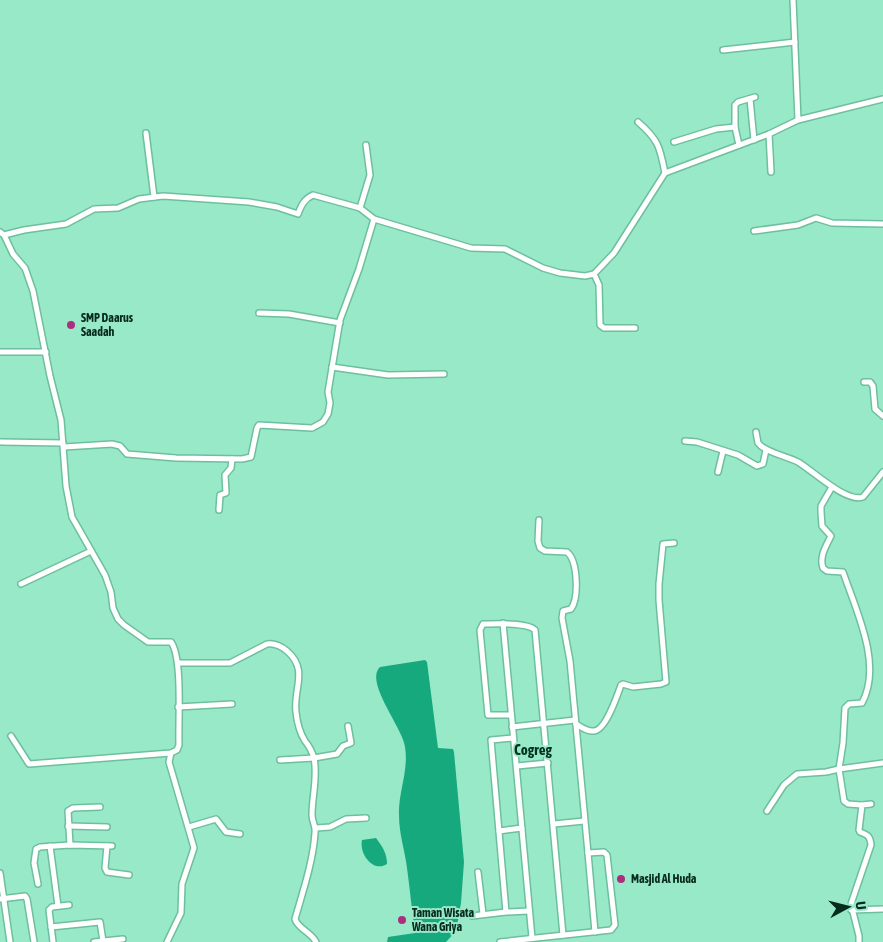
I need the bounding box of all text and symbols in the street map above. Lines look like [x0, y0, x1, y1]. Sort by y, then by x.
place label: SMP Daarus Saadah [81, 311, 134, 339]
marker: SMP Daarus Saadah [65, 319, 77, 331]
district label: Cogreg [514, 741, 553, 758]
place label: Masjid Al Huda [631, 872, 697, 886]
marker: Masjid Al Huda [615, 873, 627, 885]
north arrow [823, 882, 873, 932]
text: U [852, 900, 869, 910]
place label: Taman Wisata Wana Griya [411, 906, 474, 934]
marker: Taman Wisata Wana Griya [396, 914, 408, 926]

